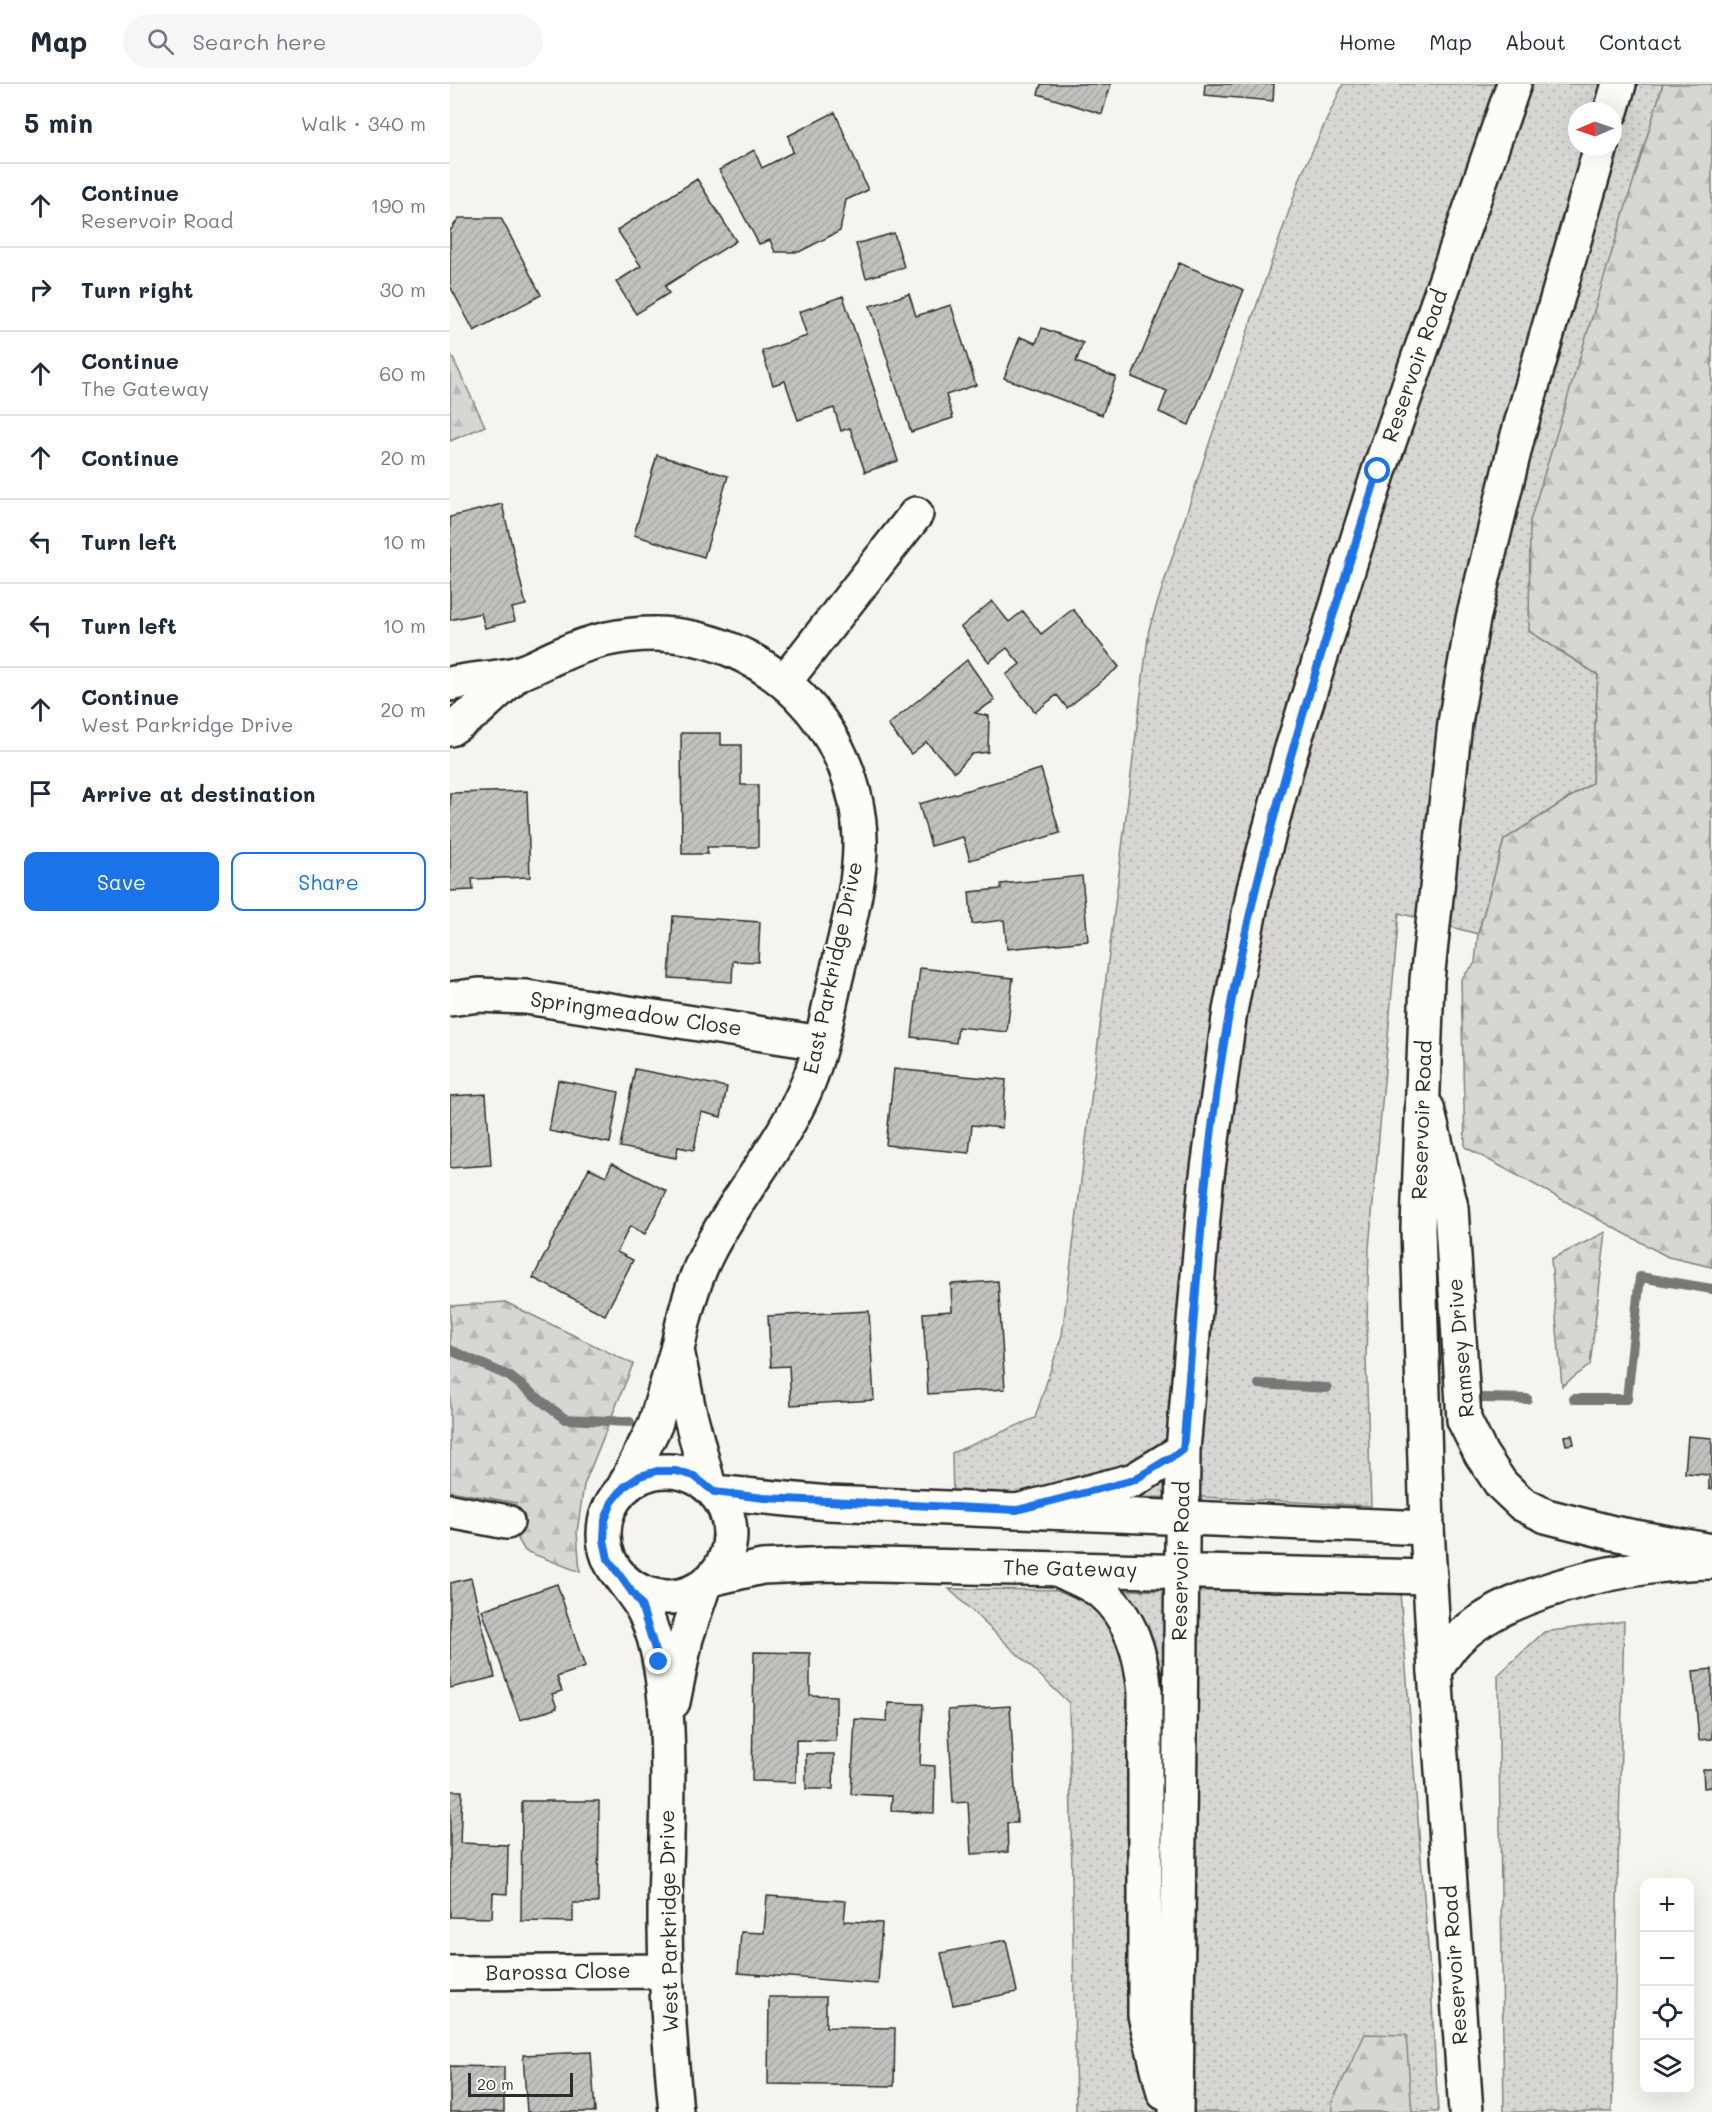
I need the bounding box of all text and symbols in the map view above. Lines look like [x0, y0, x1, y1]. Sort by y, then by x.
search box [123, 14, 543, 68]
text: Map [30, 23, 87, 59]
icon: search [144, 25, 177, 58]
text: Search here [192, 27, 326, 56]
text: Home [1339, 28, 1396, 55]
text: Map [1429, 28, 1472, 55]
text: About [1505, 28, 1566, 55]
text: Contact [1599, 28, 1682, 55]
north arrow [1568, 102, 1622, 156]
text: 5 min [24, 106, 93, 140]
text: Walk · 340 m [301, 110, 426, 136]
text: Continue [81, 178, 179, 207]
icon: ahead [24, 189, 57, 222]
text: 190 m [371, 192, 426, 218]
text: Reservoir Road [81, 207, 233, 233]
icon: right [24, 273, 57, 306]
text: Turn right [81, 275, 193, 304]
text: 30 m [380, 276, 426, 302]
street label: Reservoir Road [1375, 286, 1452, 445]
text: Continue [81, 346, 179, 375]
icon: ahead [24, 357, 57, 390]
text: 60 m [379, 360, 426, 386]
text: The Gateway [81, 375, 209, 401]
icon: ahead [24, 441, 57, 474]
text: Continue [81, 443, 179, 472]
text: 20 m [380, 444, 426, 470]
route start [1364, 457, 1390, 483]
icon: left [24, 525, 57, 558]
text: Turn left [81, 527, 177, 556]
text: 10 m [382, 528, 426, 554]
icon: left [24, 609, 57, 642]
text: Turn left [81, 611, 177, 640]
text: 10 m [382, 612, 426, 638]
text: Continue [81, 682, 179, 711]
icon: ahead [24, 693, 57, 726]
text: 20 m [380, 696, 426, 722]
text: West Parkridge Drive [81, 711, 293, 737]
icon: arrive [24, 777, 57, 810]
text: Arrive at destination [81, 779, 316, 808]
button: Save [24, 852, 219, 911]
button: Share [231, 852, 426, 911]
street label: East Parkridge Drive [796, 859, 867, 1076]
street label: Springmeadow Close [529, 984, 744, 1041]
street label: Reservoir Road [1404, 1040, 1437, 1200]
street label: Ramsey Drive [1440, 1277, 1479, 1419]
street label: Reservoir Road [1165, 1481, 1194, 1641]
street label: The Gateway [1003, 1553, 1137, 1582]
route end [645, 1648, 671, 1674]
street label: West Parkridge Drive [652, 1809, 683, 2033]
map controls [1640, 1878, 1694, 2094]
button: + [1640, 1878, 1694, 1932]
street label: Reservoir Road [1434, 1884, 1473, 2046]
button: − [1640, 1932, 1694, 1986]
street label: Barossa Close [485, 1956, 631, 1985]
button: locate [1640, 1986, 1694, 2040]
button: layers [1640, 2040, 1694, 2094]
scale bar [468, 2070, 573, 2098]
text: 20 m [477, 2073, 514, 2094]

